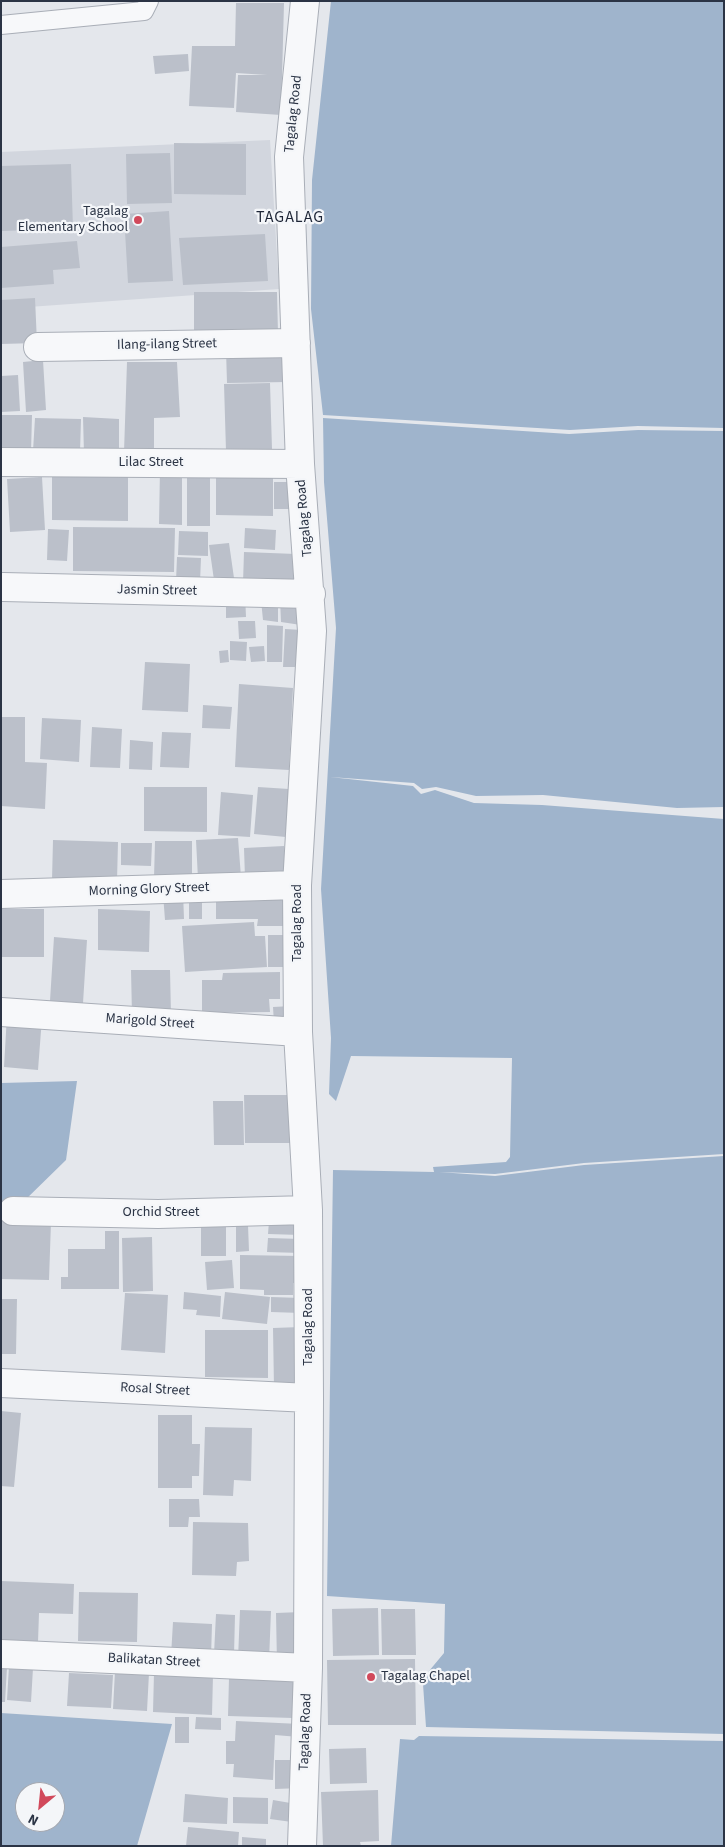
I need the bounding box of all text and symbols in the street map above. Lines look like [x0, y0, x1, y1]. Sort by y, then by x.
street label: Tagalag Road [282, 74, 306, 154]
place label: Tagalag Elementary School [18, 204, 128, 236]
district label: TAGALAG [255, 208, 325, 228]
marker: Tagalag Elementary School [132, 214, 144, 226]
street label: Ilang-ilang Street [117, 336, 217, 354]
street label: Lilac Street [118, 455, 184, 471]
street label: Tagalag Road [293, 478, 317, 558]
street label: Jasmin Street [117, 582, 197, 600]
street label: Morning Glory Street [88, 879, 210, 901]
street label: Tagalag Road [290, 884, 306, 962]
street label: Marigold Street [105, 1011, 195, 1033]
street label: Orchid Street [122, 1205, 200, 1221]
street label: Tagalag Road [301, 1288, 317, 1366]
street label: Rosal Street [120, 1380, 190, 1400]
street label: Balikatan Street [107, 1650, 201, 1672]
place label: Tagalag Chapel [381, 1669, 470, 1685]
marker: Tagalag Chapel [365, 1671, 377, 1683]
street label: Tagalag Road [296, 1693, 316, 1771]
north arrow [15, 1782, 65, 1832]
text: N [25, 1808, 42, 1830]

